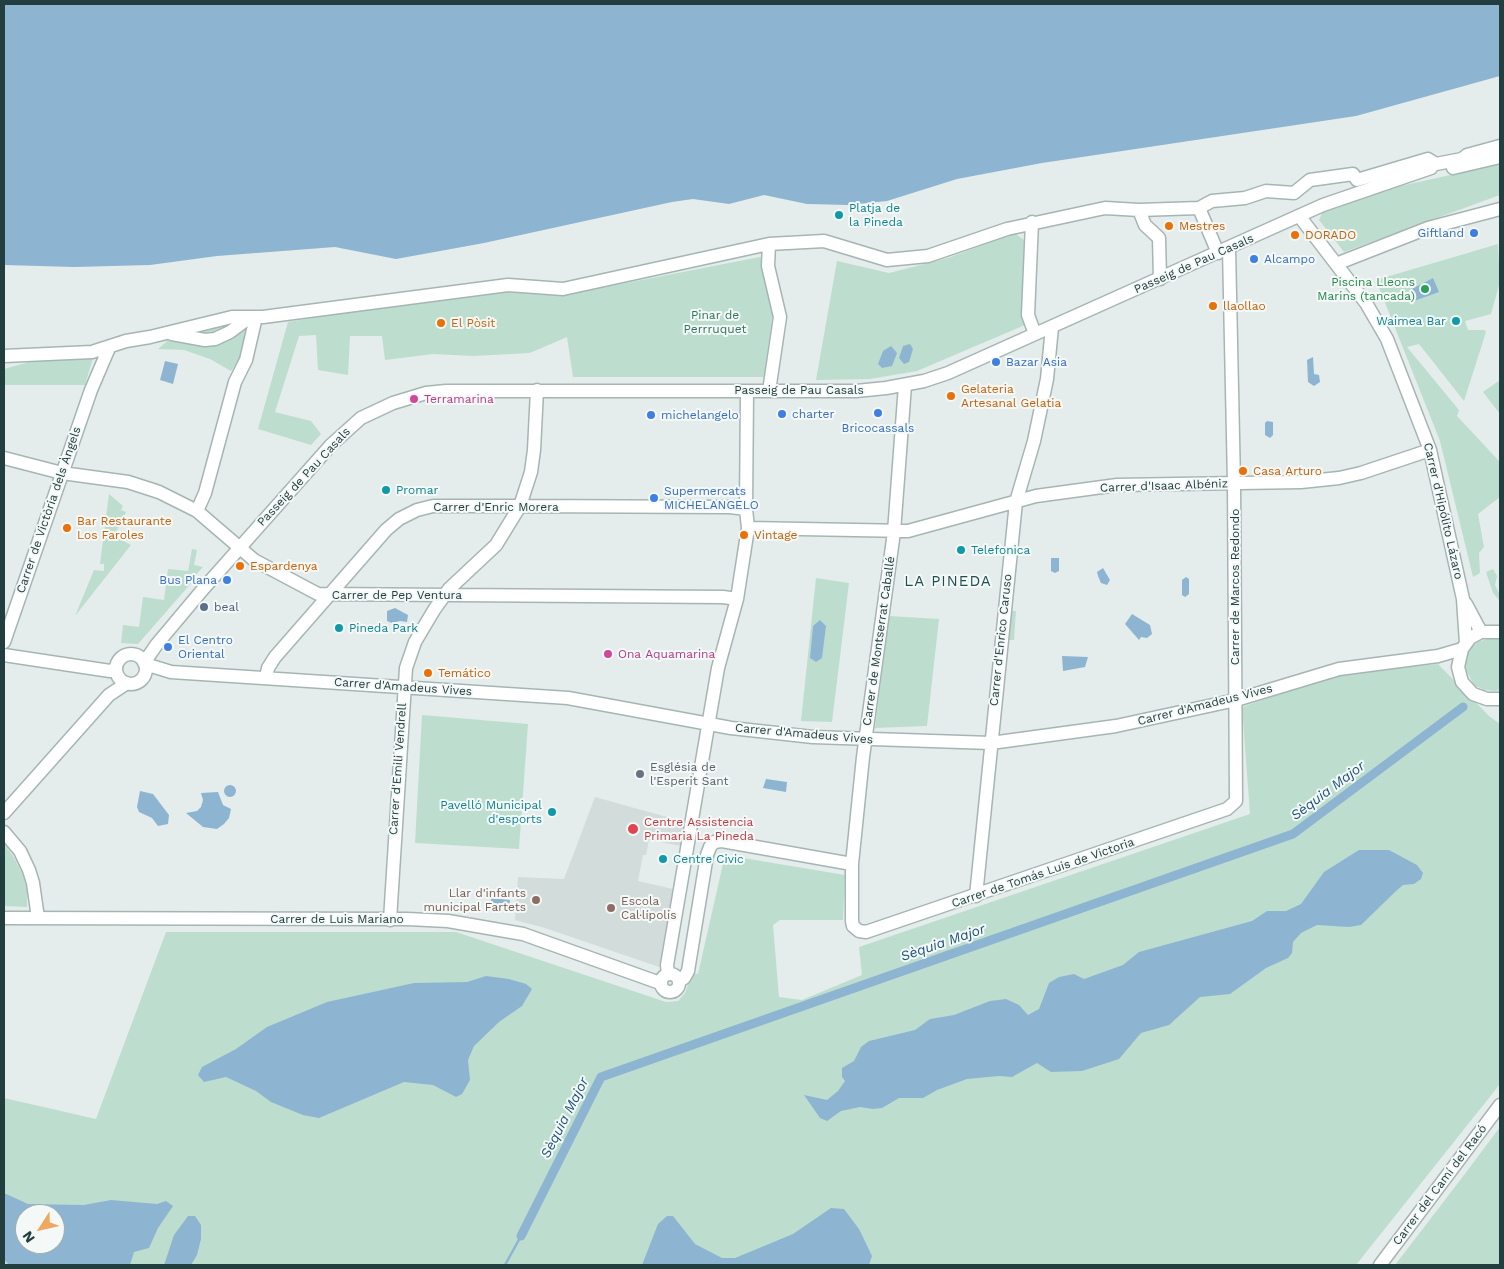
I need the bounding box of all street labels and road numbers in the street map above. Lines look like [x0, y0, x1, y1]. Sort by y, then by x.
street label: Passeig de Pau Casals [1132, 231, 1256, 297]
street label: Passeig de Pau Casals [734, 383, 864, 397]
street label: Carrer de Victòria dels Àngels [14, 425, 84, 595]
street label: Passeig de Pau Casals [255, 425, 353, 529]
street label: Carrer d'Hipólito Lázaro [1420, 441, 1466, 581]
street label: Carrer d'Isaac Albéniz [1100, 477, 1228, 495]
street label: Carrer d'Enric Morera [433, 500, 559, 514]
street label: Carrer de Marcos Redondo [1228, 509, 1242, 665]
street label: Carrer de Montserrat Caballé [860, 555, 898, 727]
street label: Carrer d'Enrico Caruso [987, 573, 1015, 707]
street label: Carrer de Pep Ventura [332, 588, 462, 602]
street label: Carrer d'Amadeus Vives [333, 675, 473, 699]
street label: Carrer d'Amadeus Vives [1136, 681, 1274, 729]
street label: Carrer d'Emili Vendrell [386, 703, 410, 835]
street label: Carrer d'Amadeus Vives [734, 721, 874, 747]
street label: Carrer de Tomás Luis de Victoria [950, 835, 1136, 911]
street label: Carrer de Luis Mariano [270, 912, 404, 926]
street label: Carrer del Camí del Racó [1390, 1122, 1490, 1248]

